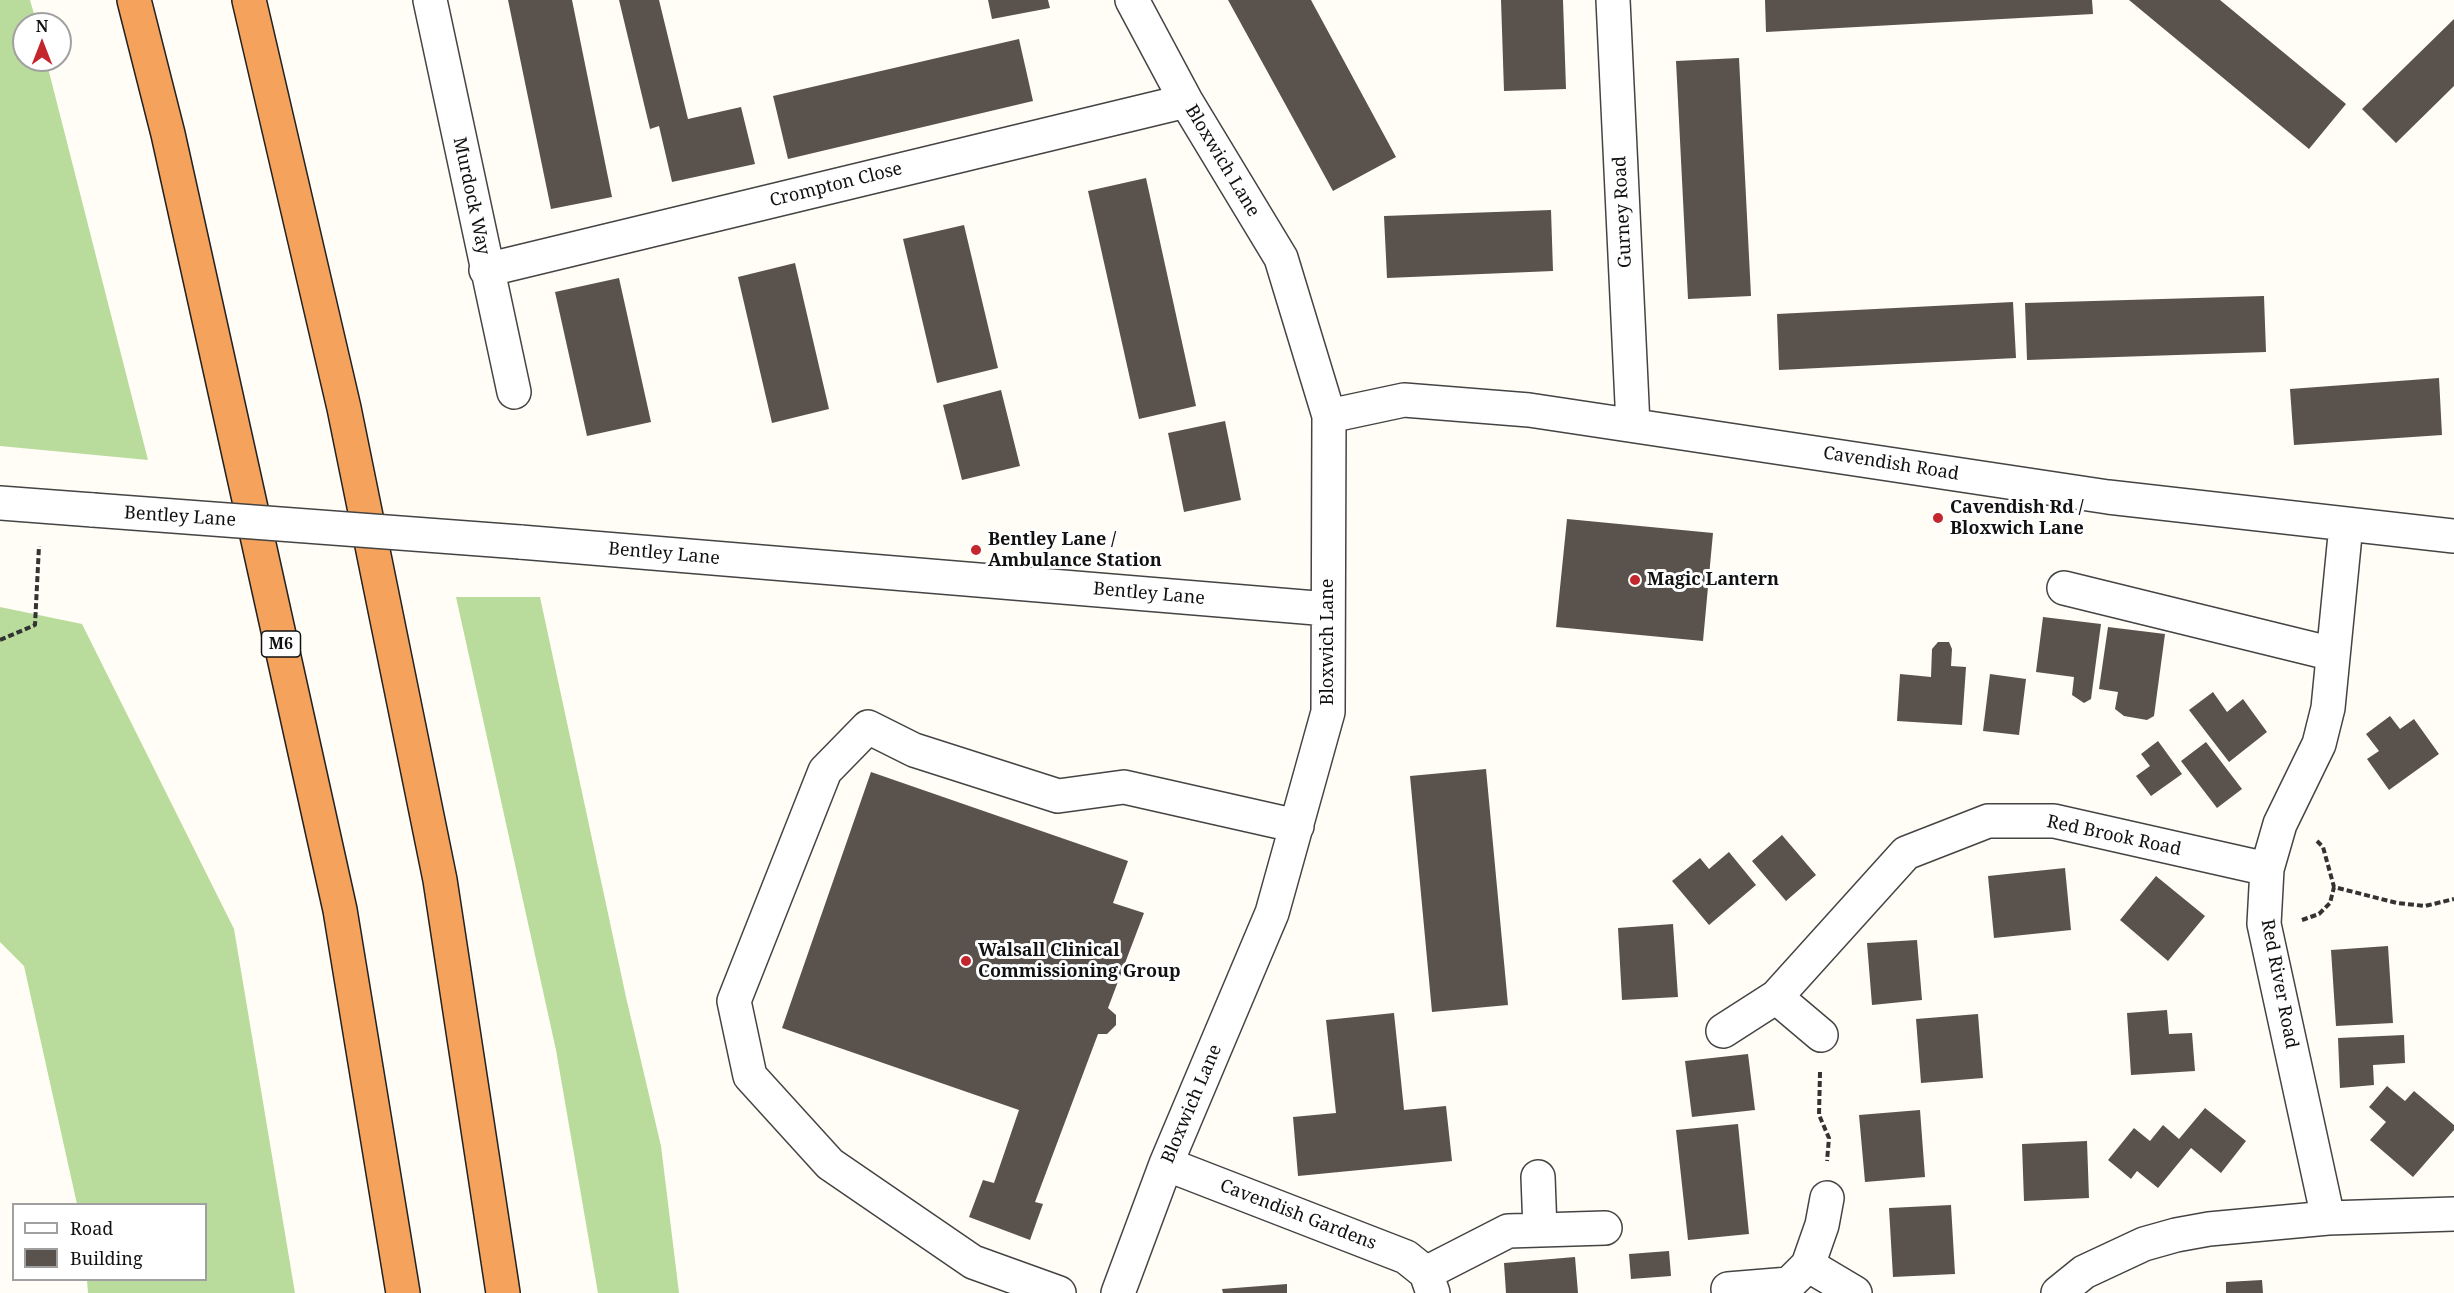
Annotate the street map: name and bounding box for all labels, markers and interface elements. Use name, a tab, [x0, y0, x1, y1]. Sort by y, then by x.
north arrow	[12, 12, 72, 72]
text: N	[36, 15, 48, 37]
street label: Bloxwich Lane	[1180, 101, 1264, 221]
street label: Murdock Way	[448, 135, 494, 257]
street label: Gurney Road	[1609, 155, 1637, 269]
street label: Crompton Close	[768, 158, 904, 212]
street label: Cavendish Road	[1822, 443, 1960, 485]
place label: Cavendish Rd / Bloxwich Lane	[1950, 497, 2084, 540]
street label: Bentley Lane	[123, 502, 237, 532]
marker: Cavendish Rd / Bloxwich Lane	[1931, 511, 1945, 525]
place label: Bentley Lane / Ambulance Station	[988, 529, 1162, 572]
street label: Bentley Lane	[607, 538, 721, 570]
marker: Bentley Lane / Ambulance Station	[969, 543, 983, 557]
place label: Magic Lantern	[1647, 569, 1779, 591]
marker: Magic Lantern	[1628, 573, 1642, 587]
street label: Bentley Lane	[1092, 578, 1206, 610]
street label: Bloxwich Lane	[1317, 579, 1339, 705]
road number: M6	[262, 631, 300, 657]
street label: Red Brook Road	[2045, 811, 2183, 861]
street label: Red River Road	[2256, 917, 2302, 1051]
place label: Walsall Clinical Commissioning Group	[978, 940, 1181, 982]
marker: Walsall Clinical Commissioning Group	[959, 954, 973, 968]
street label: Bloxwich Lane	[1157, 1041, 1227, 1167]
street label: Cavendish Gardens	[1217, 1175, 1379, 1255]
legend	[12, 1203, 207, 1281]
text: Road	[70, 1216, 113, 1240]
text: Building	[70, 1246, 143, 1270]

